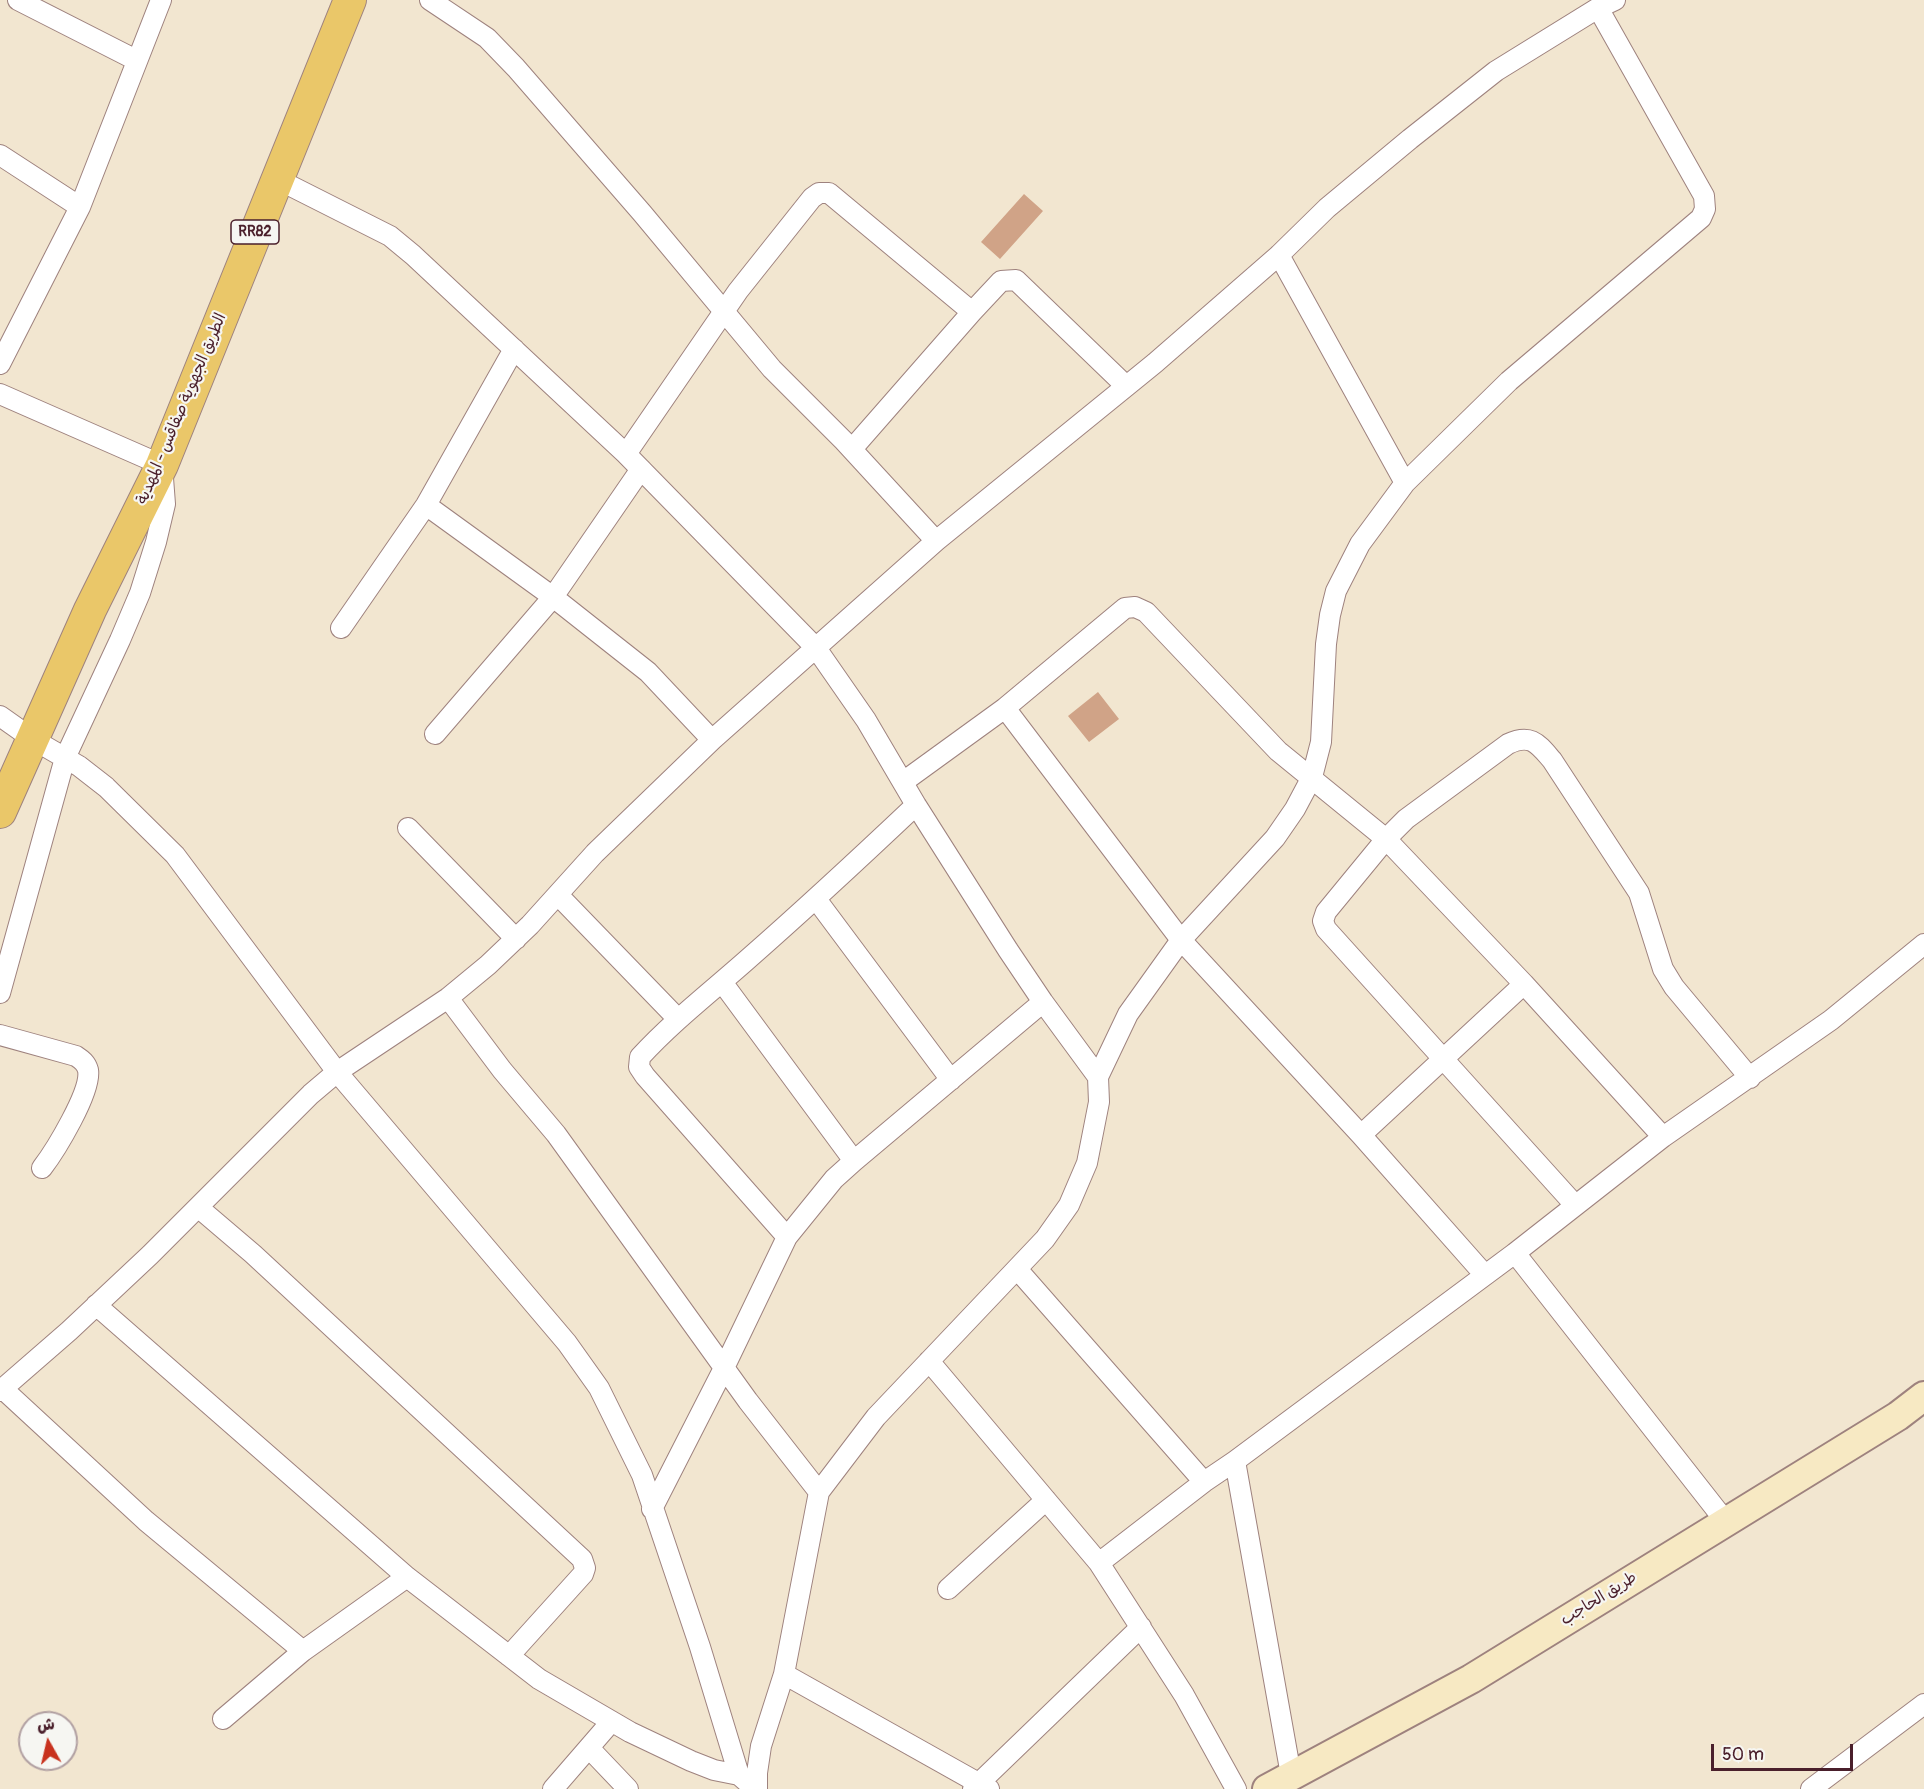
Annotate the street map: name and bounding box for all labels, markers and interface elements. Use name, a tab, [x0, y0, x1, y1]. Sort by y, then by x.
road number: RR82	[231, 220, 279, 244]
street label: الطريق الجهوية صفاقس - المهدية	[133, 311, 231, 507]
street label: طريق الحاجب	[1557, 1568, 1641, 1630]
north arrow	[18, 1711, 78, 1771]
text: ش	[36, 1714, 56, 1736]
scale bar	[1714, 1732, 1856, 1770]
text: 50 m	[1722, 1743, 1764, 1766]

